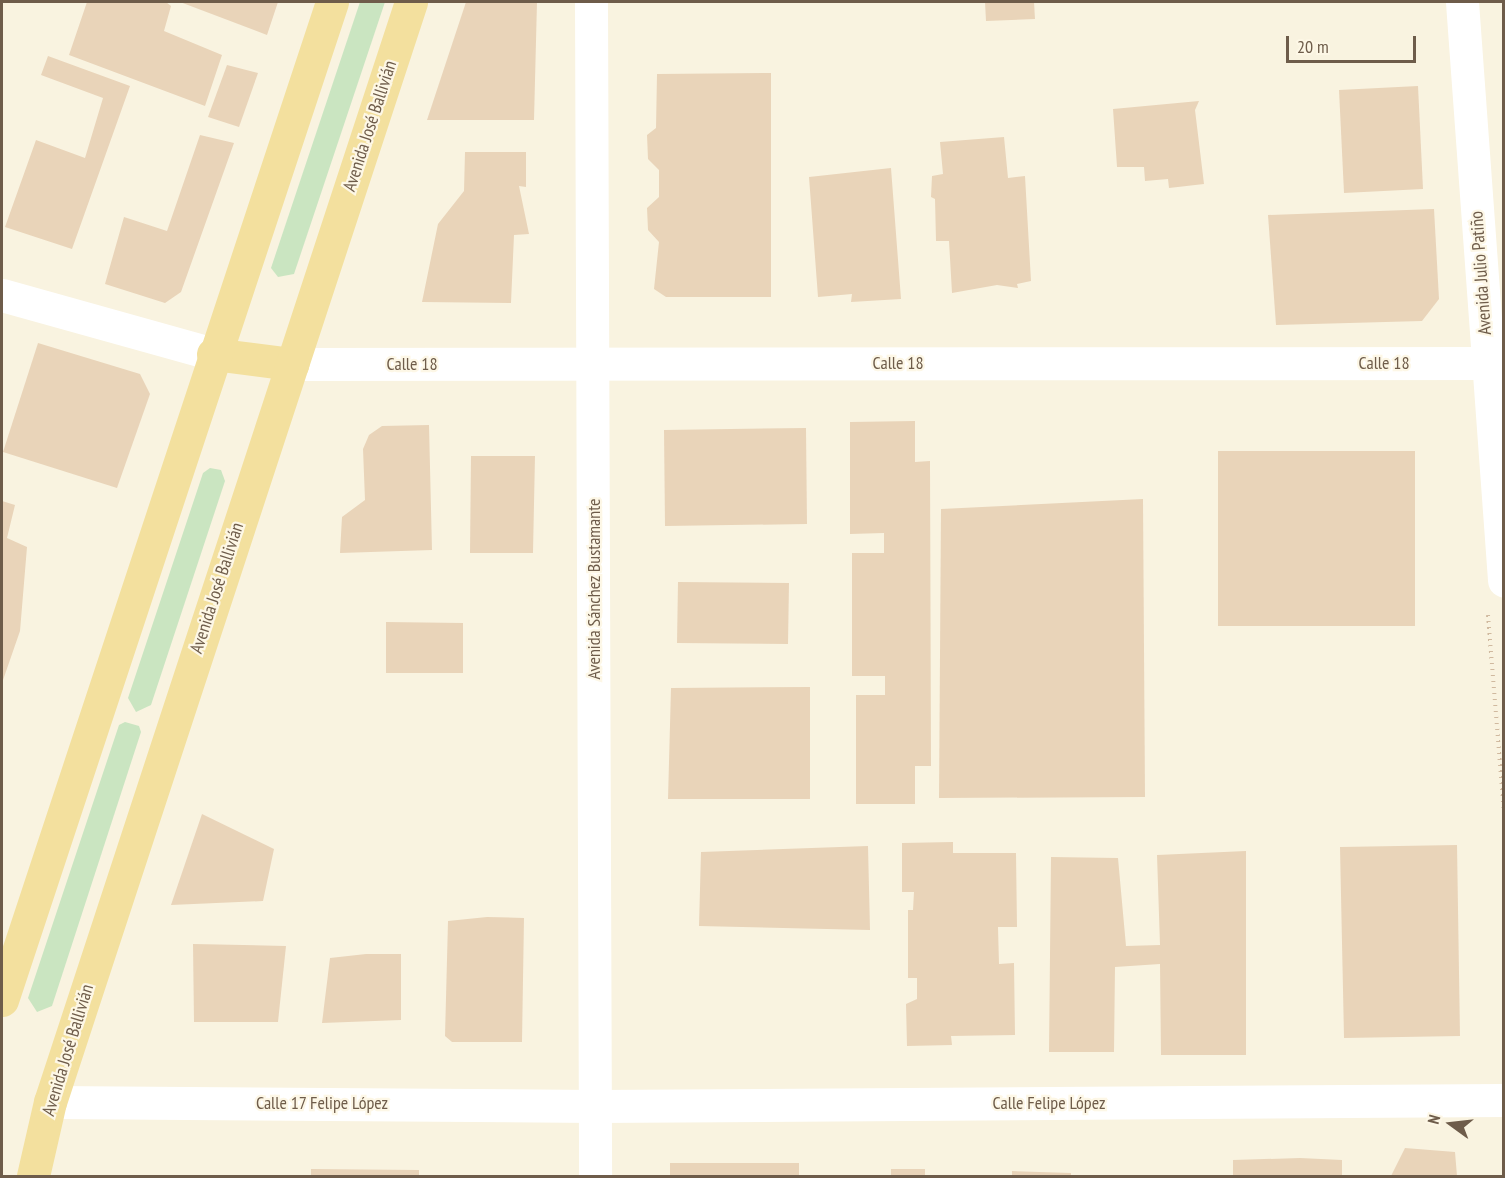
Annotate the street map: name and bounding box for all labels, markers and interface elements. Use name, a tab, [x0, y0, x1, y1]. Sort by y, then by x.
scale bar	[1289, 24, 1420, 62]
text: 20 m	[1297, 35, 1329, 58]
street label: Avenida José Ballivián	[339, 58, 401, 194]
street label: Avenida Julio Patiño	[1466, 210, 1496, 336]
street label: Calle 18	[872, 352, 924, 374]
street label: Calle 18	[1358, 352, 1410, 374]
street label: Calle 18	[386, 353, 438, 375]
street label: Avenida Sánchez Bustamante	[583, 498, 605, 680]
street label: Avenida José Ballivián	[186, 520, 248, 656]
street label: Avenida José Ballivián	[38, 982, 98, 1118]
street label: Calle 17 Felipe López	[256, 1092, 388, 1114]
street label: Calle Felipe López	[993, 1092, 1105, 1114]
north arrow	[1421, 1094, 1481, 1154]
text: N	[1423, 1113, 1444, 1126]

